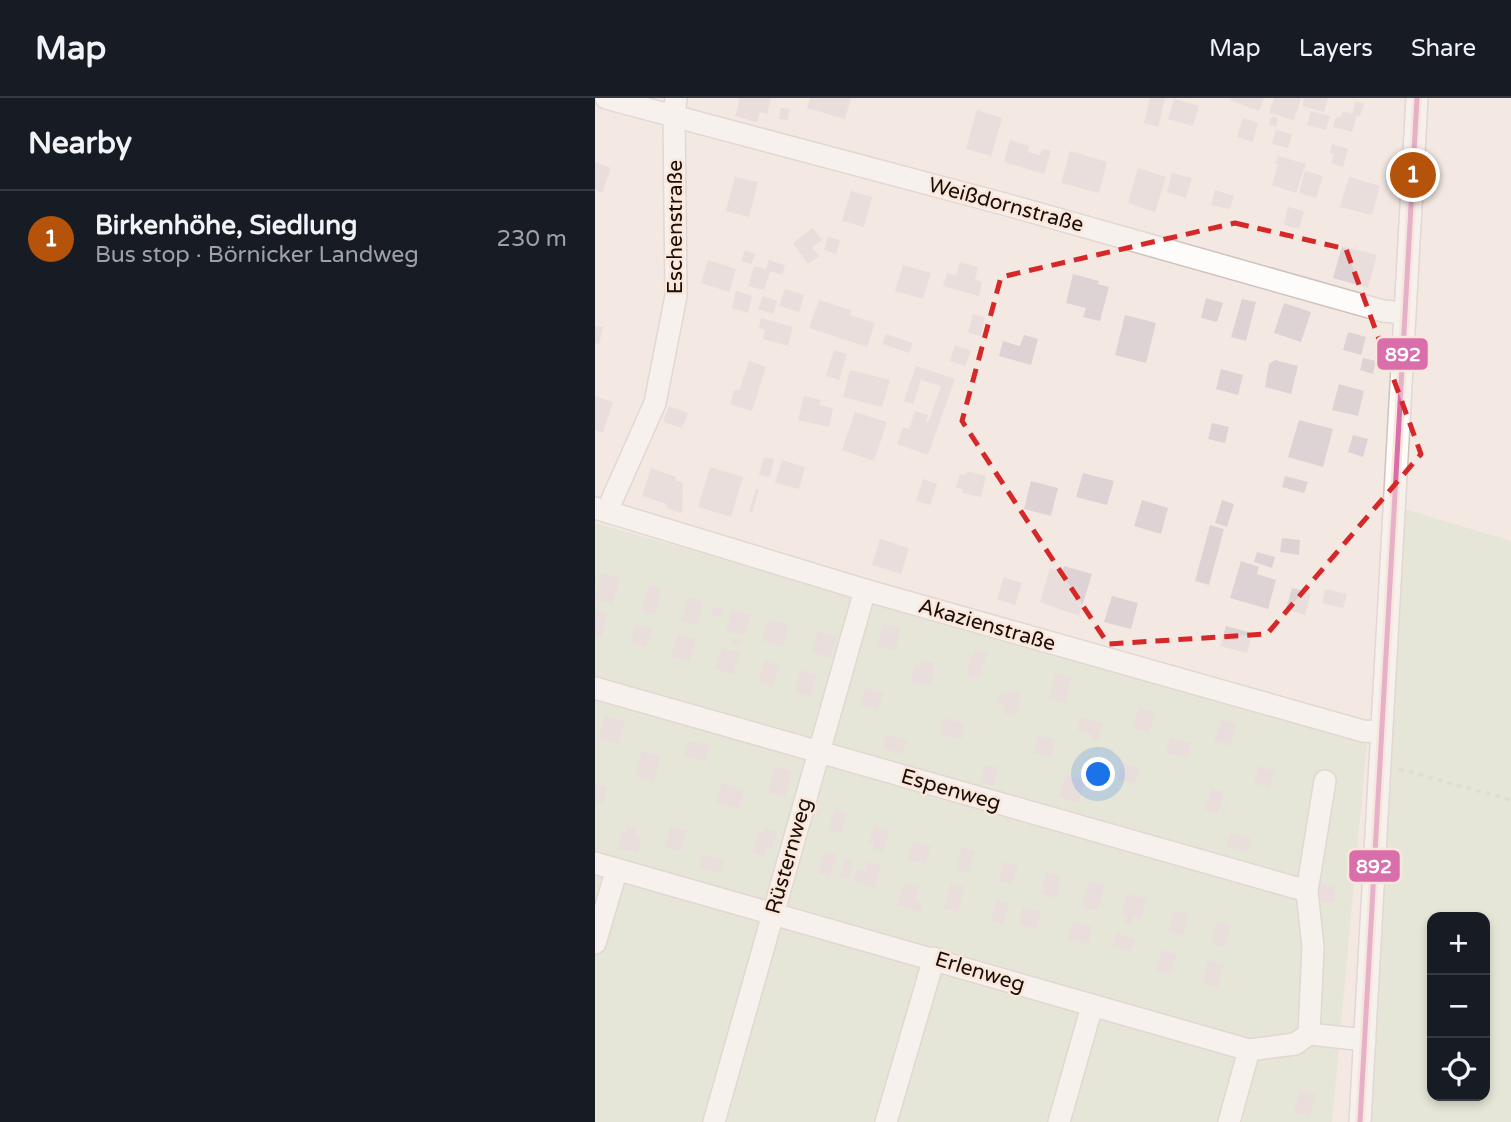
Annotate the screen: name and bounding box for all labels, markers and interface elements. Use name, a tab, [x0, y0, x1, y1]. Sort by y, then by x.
text: Map	[35, 29, 106, 68]
text: Map	[1209, 34, 1261, 63]
text: Layers	[1299, 34, 1373, 63]
text: Share	[1411, 34, 1476, 63]
text: Nearby	[28, 125, 132, 162]
pin: 1	[1390, 149, 1436, 201]
street label: Eschenstraße	[663, 160, 688, 294]
street label: Weißdornstraße	[926, 172, 1086, 238]
text: Birkenhöhe, Siedlung	[95, 210, 357, 241]
text: 1	[44, 225, 58, 253]
text: 230 m	[497, 225, 567, 253]
text: Bus stop · Börnicker Landweg	[95, 241, 419, 269]
line badge: 892	[1376, 337, 1429, 371]
text: 892	[1385, 344, 1421, 366]
street label: Akazienstraße	[916, 593, 1059, 657]
your location	[1081, 757, 1115, 791]
street label: Espenweg	[898, 764, 1004, 816]
street label: Rüsternweg	[760, 795, 818, 917]
line badge: 892	[1348, 849, 1401, 883]
text: 892	[1356, 856, 1392, 878]
map controls	[1427, 912, 1490, 1101]
button: +	[1427, 912, 1490, 975]
street label: Erlenweg	[932, 947, 1028, 997]
button: −	[1427, 975, 1490, 1038]
button: locate	[1427, 1038, 1490, 1101]

